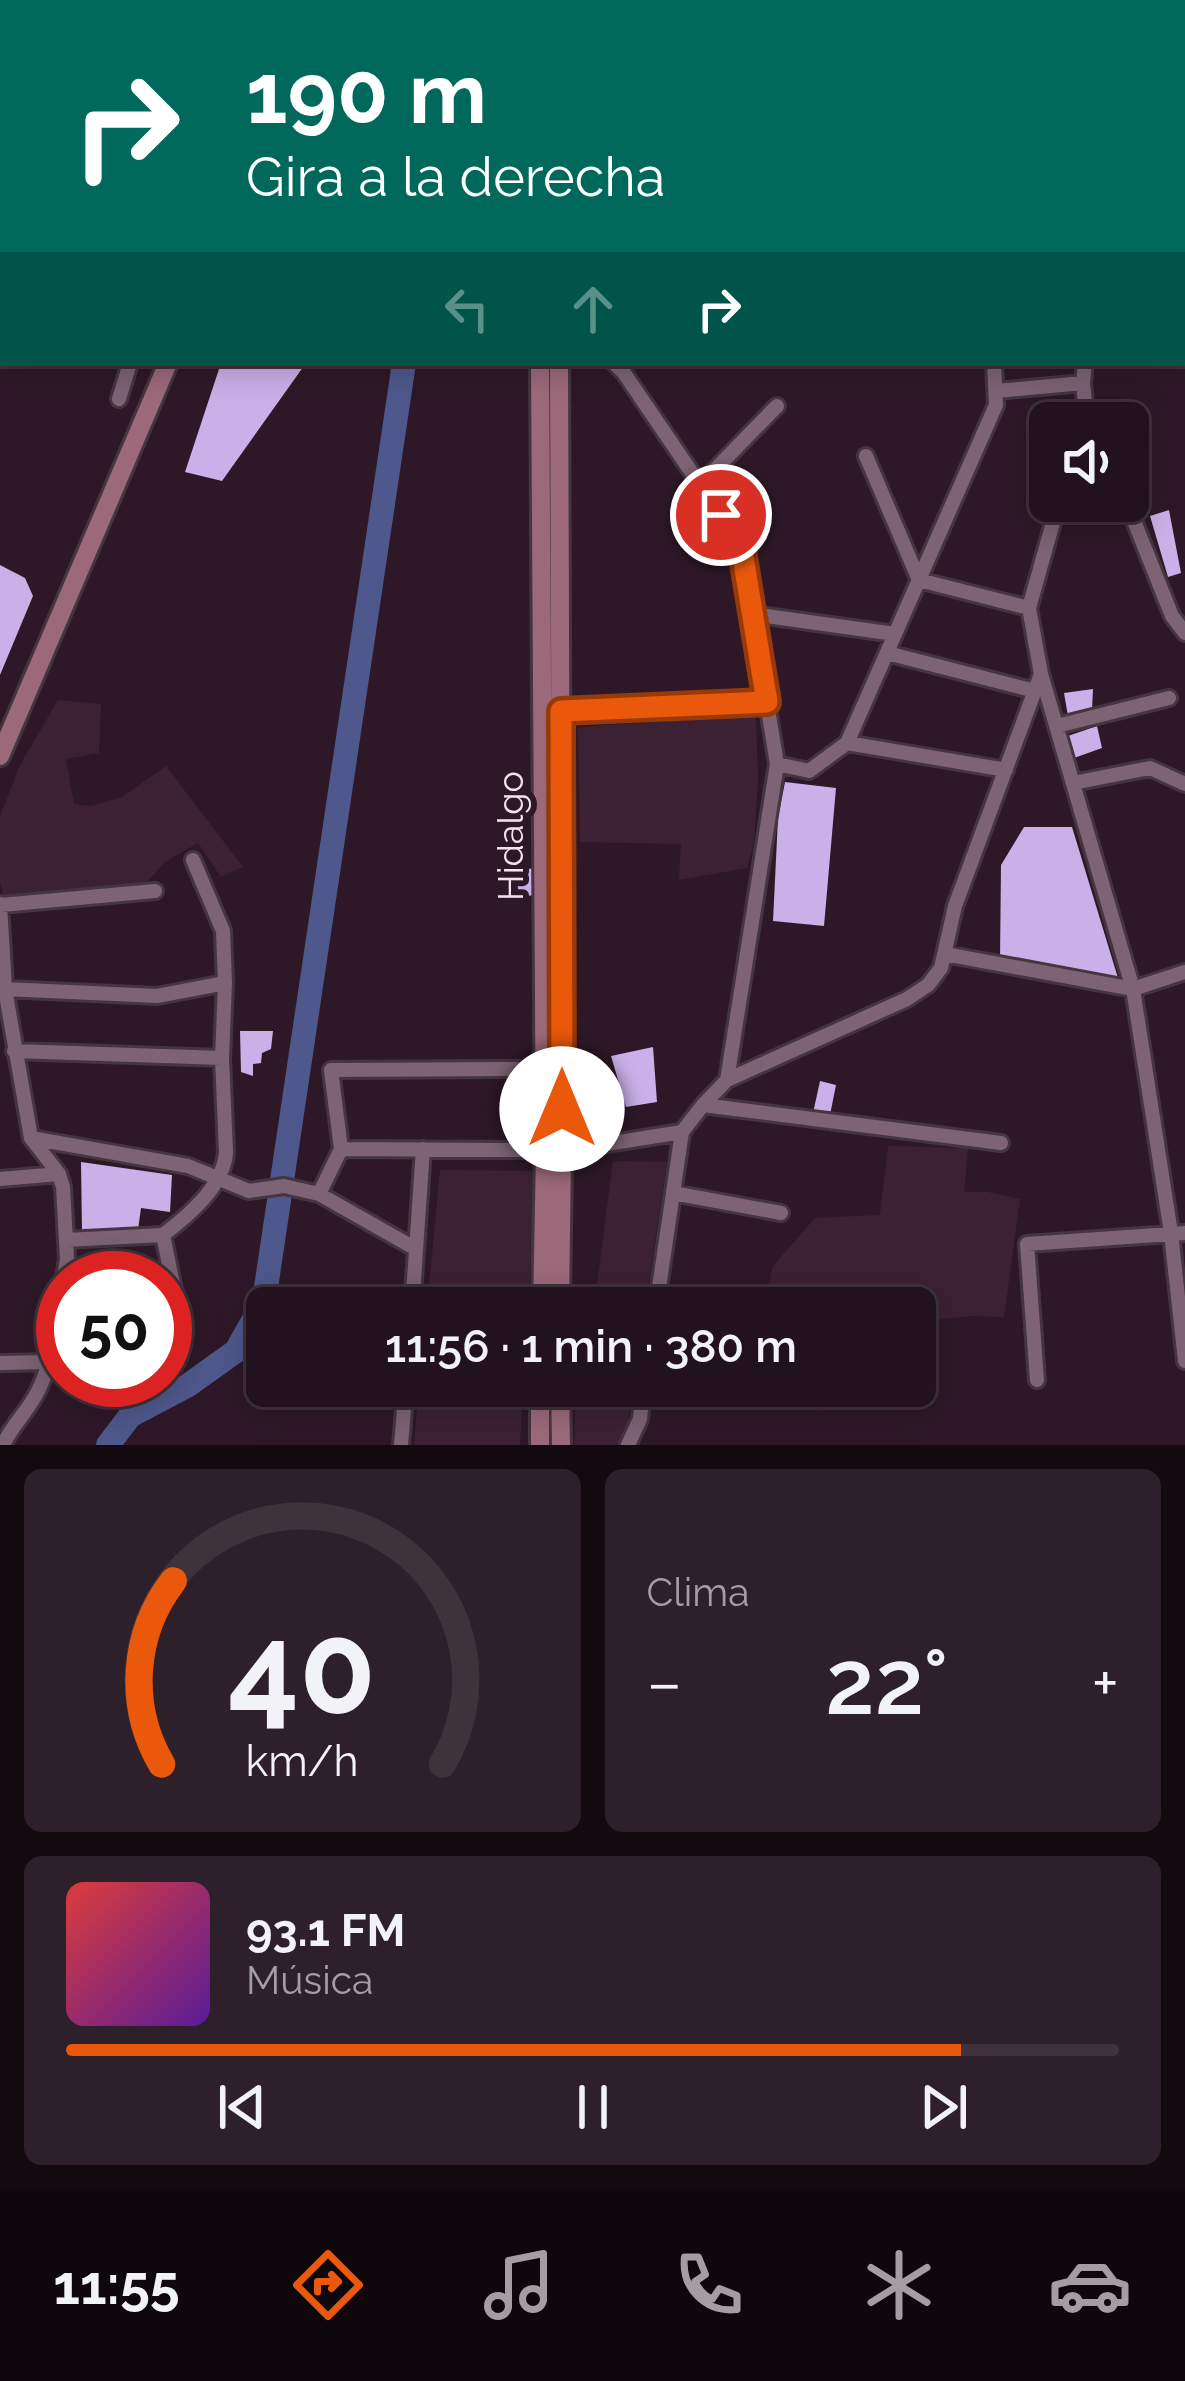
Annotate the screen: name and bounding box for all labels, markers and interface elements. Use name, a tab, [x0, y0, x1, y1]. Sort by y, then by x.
text: 190 m	[246, 44, 487, 143]
icon: right	[48, 48, 204, 204]
text: Gira a la derecha	[246, 145, 665, 209]
icon: left	[434, 276, 500, 342]
icon: ahead	[560, 276, 626, 342]
icon: right	[686, 276, 752, 342]
map controls	[1029, 402, 1149, 522]
button: sound	[1029, 402, 1149, 522]
pin	[670, 464, 772, 566]
icon: arrive	[688, 482, 754, 548]
street label: Hidalgo	[489, 771, 531, 901]
position arrow	[499, 1046, 625, 1172]
speed limit sign: 50	[36, 1251, 192, 1407]
text: 11:56 · 1 min · 380 m	[385, 1320, 797, 1373]
text: Clima	[647, 1569, 749, 1615]
text: 40	[228, 1596, 376, 1742]
text: 22°	[825, 1629, 948, 1735]
text: −	[647, 1644, 682, 1721]
text: +	[1092, 1644, 1119, 1721]
text: km/h	[246, 1735, 359, 1785]
text: 93.1 FM	[246, 1904, 406, 1957]
text: Música	[246, 1957, 373, 2003]
icon: previous	[209, 2074, 275, 2140]
icon: pause	[560, 2074, 626, 2140]
icon: next	[911, 2074, 977, 2140]
icon: directions	[286, 2243, 370, 2327]
icon: music	[477, 2243, 561, 2327]
icon: phone	[667, 2243, 751, 2327]
icon: climate	[857, 2243, 941, 2327]
icon: car	[1048, 2243, 1132, 2327]
text: 11:55	[53, 2253, 180, 2317]

